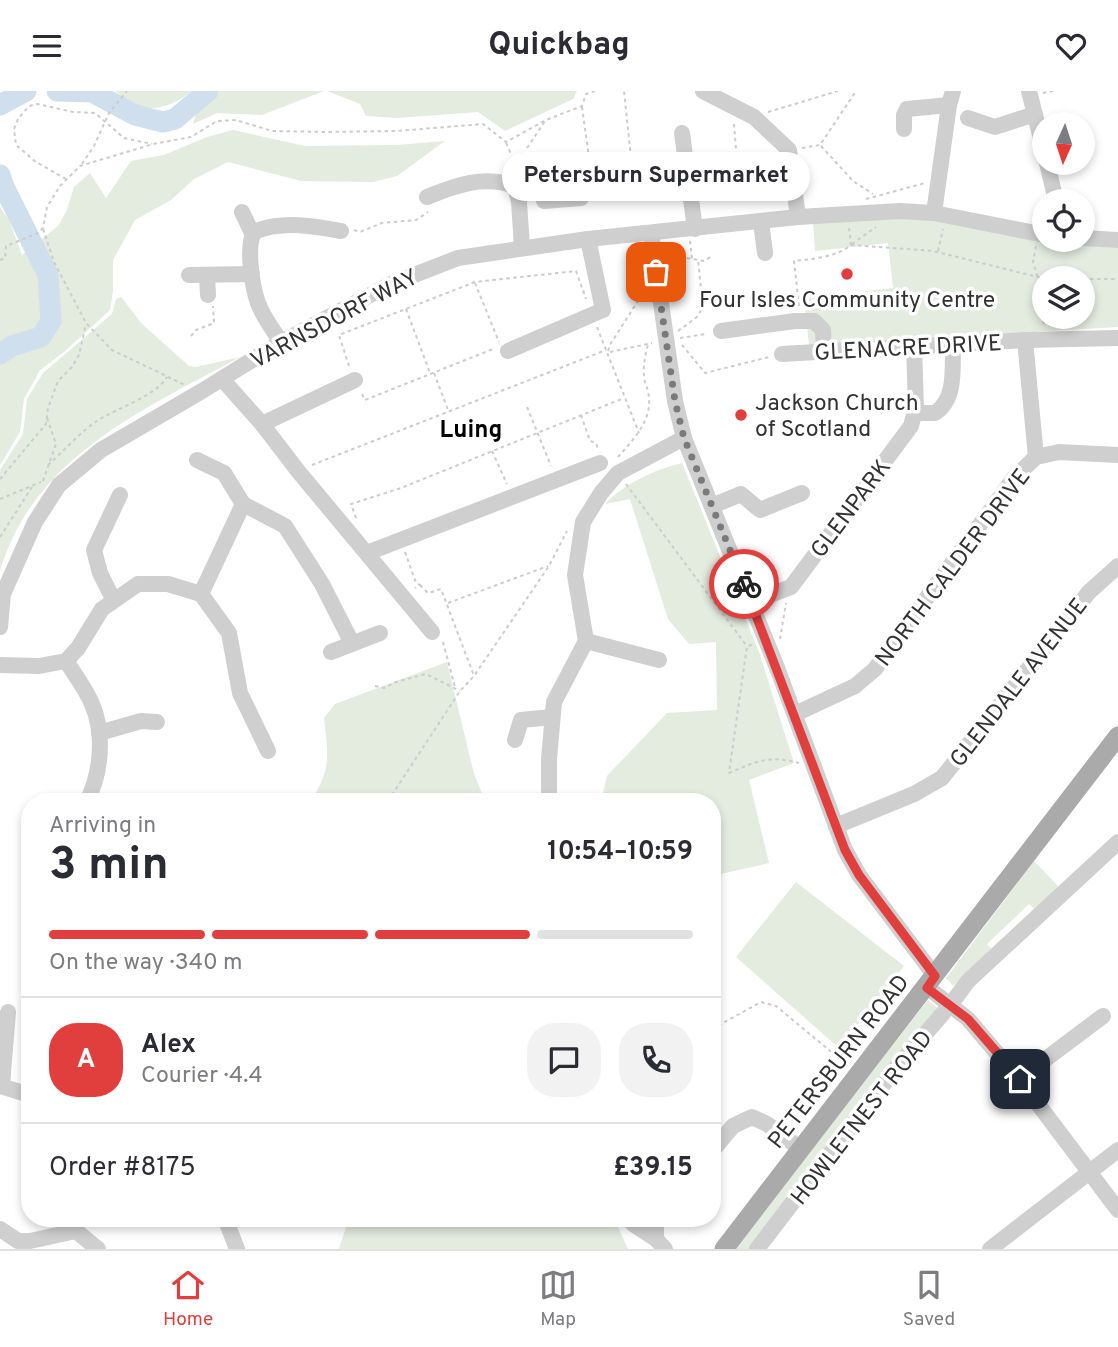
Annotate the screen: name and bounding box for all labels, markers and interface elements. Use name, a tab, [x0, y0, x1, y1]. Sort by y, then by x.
text: Quickbag	[488, 26, 630, 66]
icon: menu	[28, 27, 66, 65]
icon: heart	[1052, 27, 1090, 65]
north arrow	[1032, 112, 1096, 175]
map controls	[1032, 112, 1095, 329]
callout: Petersburn Supermarket	[502, 153, 810, 202]
text: Petersburn Supermarket	[523, 162, 789, 191]
button: locate	[1032, 189, 1095, 252]
pin	[626, 242, 686, 302]
icon: bag	[637, 253, 675, 291]
street label: VARNSDORF WAY	[246, 264, 424, 377]
marker: Four Isles Community Centre	[839, 266, 855, 282]
button: layers	[1032, 266, 1095, 329]
place label: Four Isles Community Centre	[699, 287, 995, 316]
street label: GLENACRE DRIVE	[814, 330, 1003, 369]
place label: Jackson Church of Scotland	[755, 390, 919, 445]
marker: Jackson Church of Scotland	[733, 407, 749, 423]
district label: Luing	[440, 416, 502, 446]
street label: GLENPARK	[805, 454, 899, 565]
street label: NORTH CALDER DRIVE	[870, 464, 1038, 673]
courier	[709, 549, 779, 619]
icon: bike	[725, 565, 763, 603]
street label: GLENDALE AVENUE	[945, 593, 1095, 774]
text: Arriving in	[49, 812, 156, 841]
text: 10:54–10:59	[547, 836, 693, 869]
text: 3 min	[49, 837, 169, 896]
text: On the way · 340 m	[49, 949, 243, 978]
street label: PETERSBURN ROAD	[763, 969, 917, 1156]
button: chat	[527, 1023, 601, 1097]
button: phone	[619, 1023, 693, 1097]
street label: HOWLETNEST ROAD	[786, 1025, 940, 1212]
text: Alex	[141, 1029, 196, 1062]
text: A	[77, 1044, 95, 1077]
pin	[990, 1049, 1050, 1109]
icon: home	[1001, 1060, 1039, 1098]
text: Courier · 4.4	[141, 1062, 263, 1091]
text: Order #8175	[49, 1152, 196, 1185]
text: £39.15	[613, 1152, 693, 1185]
tab: Home	[163, 1266, 213, 1332]
tab: Map	[539, 1266, 577, 1332]
tab: Saved	[903, 1266, 955, 1332]

